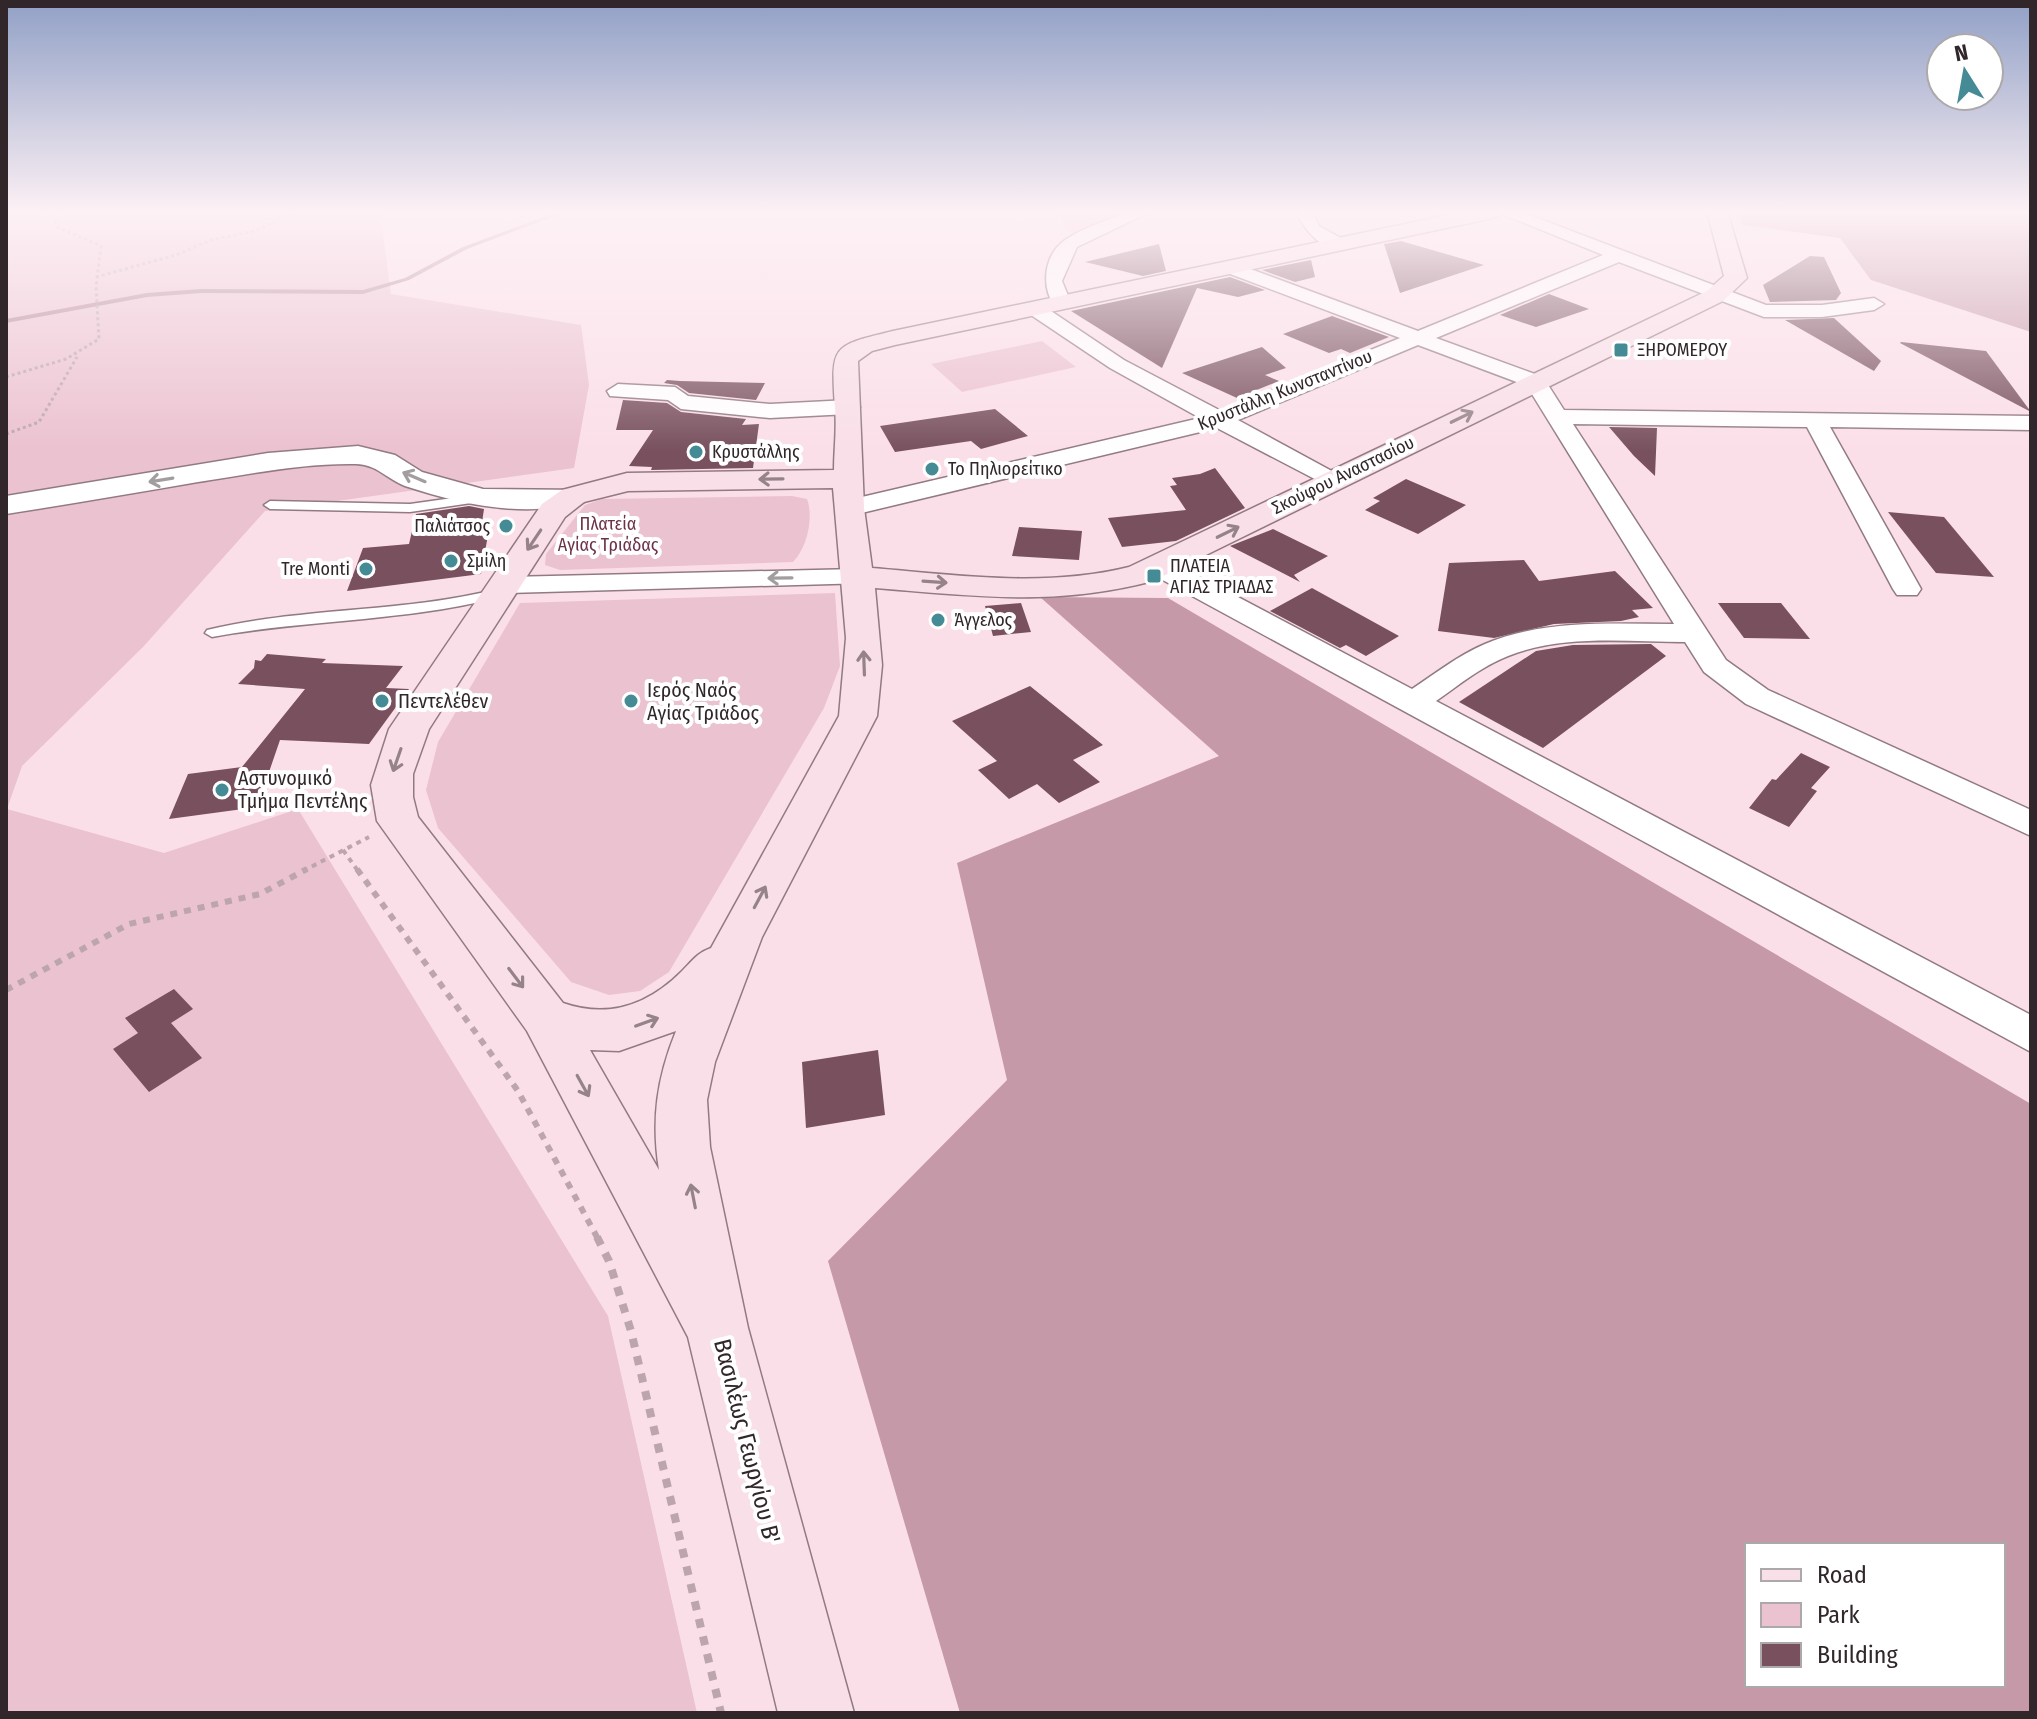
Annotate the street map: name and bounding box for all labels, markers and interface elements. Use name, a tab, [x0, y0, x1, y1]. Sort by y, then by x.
north arrow	[1925, 32, 2005, 112]
text: N	[1952, 38, 1970, 67]
place label: ΞΗΡΟΜΕΡΟΥ	[1637, 339, 1727, 361]
marker: ΞΗΡΟΜΕΡΟΥ	[1612, 341, 1630, 359]
street label: Κρυστάλλη Κωνσταντίνου	[1195, 345, 1375, 435]
one-way arrow	[1449, 409, 1473, 425]
street label: Σκούφου Αναστασίου	[1268, 431, 1418, 519]
place label: Κρυστάλλης	[712, 441, 800, 463]
marker: Κρυστάλλης	[687, 443, 705, 461]
place label: Το Πηλιορείτικο	[948, 458, 1063, 480]
marker: Το Πηλιορείτικο	[923, 460, 941, 478]
one-way arrow	[402, 469, 427, 484]
one-way arrow	[758, 471, 785, 487]
one-way arrow	[149, 473, 175, 488]
park label: Πλατεία Αγίας Τριάδας	[558, 513, 659, 556]
place label: Παλιάτσος	[414, 515, 490, 537]
marker: Παλιάτσος	[497, 517, 515, 535]
one-way arrow	[1216, 523, 1240, 539]
one-way arrow	[525, 528, 541, 551]
place label: Σμίλη	[467, 550, 506, 572]
marker: Σμίλη	[442, 552, 460, 570]
place label: ΠΛΑΤΕΙΑ ΑΓΙΑΣ ΤΡΙΑΔΑΣ	[1170, 555, 1273, 598]
place label: Tre Monti	[281, 558, 350, 580]
marker: Tre Monti	[357, 560, 375, 578]
marker: ΠΛΑΤΕΙΑ ΑΓΙΑΣ ΤΡΙΑΔΑΣ	[1145, 567, 1163, 585]
one-way arrow	[767, 571, 794, 586]
one-way arrow	[921, 575, 948, 590]
place label: Άγγελος	[954, 609, 1013, 631]
marker: Άγγελος	[929, 611, 947, 629]
one-way arrow	[857, 650, 872, 676]
place label: Ιερός Ναός Αγίας Τριάδος	[647, 678, 759, 725]
place label: Πεντελέθεν	[398, 689, 488, 713]
marker: Πεντελέθεν	[373, 692, 391, 710]
marker: Ιερός Ναός Αγίας Τριάδος	[622, 692, 640, 710]
one-way arrow	[388, 747, 403, 772]
place label: Αστυνομικό Τμήμα Πεντέλης	[238, 766, 368, 813]
marker: Αστυνομικό Τμήμα Πεντέλης	[213, 781, 231, 799]
one-way arrow	[753, 886, 769, 909]
one-way arrow	[507, 967, 524, 988]
one-way arrow	[634, 1013, 659, 1028]
one-way arrow	[576, 1073, 591, 1097]
one-way arrow	[684, 1184, 699, 1209]
street label: Βασιλέως Γεωργίου Β'	[708, 1336, 786, 1546]
legend	[1745, 1543, 2005, 1687]
text: Road	[1817, 1561, 1867, 1589]
text: Park	[1817, 1601, 1860, 1629]
text: Building	[1817, 1641, 1899, 1669]

